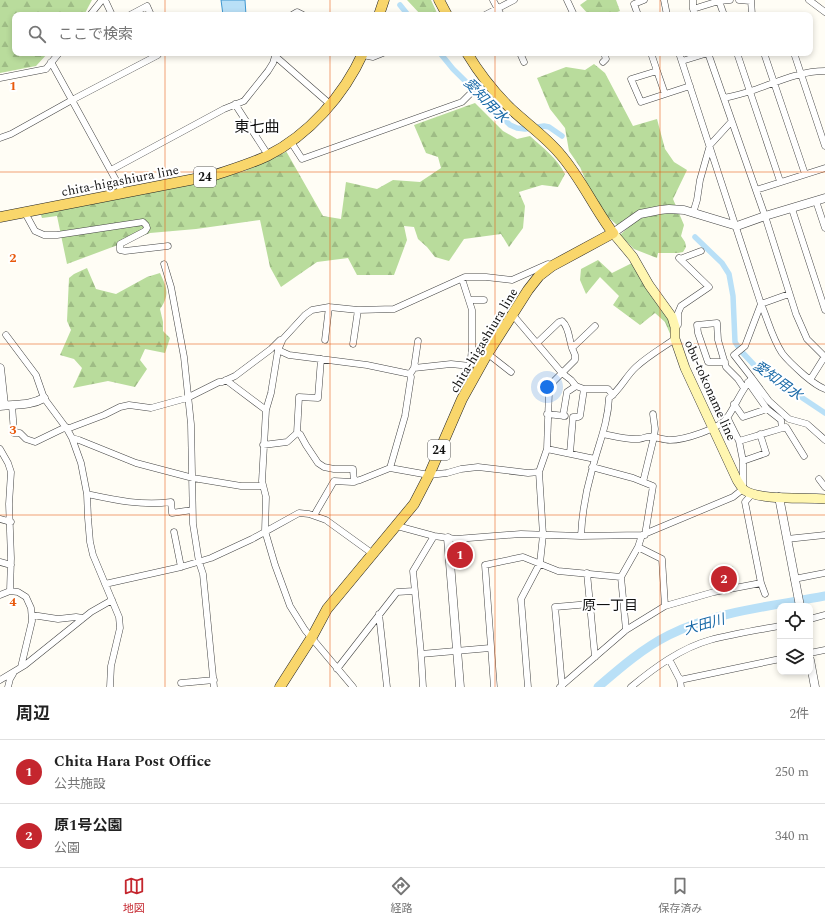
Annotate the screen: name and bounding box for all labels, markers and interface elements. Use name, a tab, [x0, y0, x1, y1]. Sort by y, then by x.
search box	[12, 12, 813, 56]
icon: search	[26, 23, 48, 45]
text: ここで検索	[58, 23, 133, 46]
water label: 愛知用水	[459, 73, 514, 129]
text: 1	[9, 76, 17, 96]
district label: 東七曲	[234, 116, 280, 139]
street label: chita-higashiura line	[60, 160, 181, 202]
road number: 24	[194, 167, 216, 187]
text: 2	[9, 248, 17, 268]
street label: chita-higashiura line	[445, 284, 523, 397]
street label: obu-tokoname line	[679, 337, 741, 444]
water label: 愛知用水	[749, 355, 808, 407]
your location	[537, 377, 557, 397]
text: 3	[9, 420, 17, 440]
road number: 24	[428, 440, 450, 460]
pin: 1	[447, 540, 473, 570]
pin: 2	[711, 564, 737, 594]
text: 4	[9, 592, 17, 612]
district label: 原一丁目	[582, 595, 638, 616]
map controls	[777, 603, 813, 675]
button: locate	[777, 603, 813, 639]
water label: 大田川	[681, 608, 729, 640]
button: layers	[777, 639, 813, 675]
text: 周辺	[16, 701, 50, 727]
text: 2件	[789, 704, 809, 724]
text: Chita Hara Post Office	[54, 750, 211, 773]
text: 1	[25, 762, 33, 782]
text: 250 m	[775, 762, 809, 782]
text: 公共施設	[54, 774, 106, 794]
text: 原1号公園	[54, 814, 122, 837]
text: 2	[25, 826, 33, 846]
text: 340 m	[775, 826, 809, 846]
text: 公園	[54, 838, 80, 858]
tab: 地図	[123, 875, 145, 917]
tab: 経路	[390, 875, 412, 917]
tab: 保存済み	[658, 875, 702, 917]

